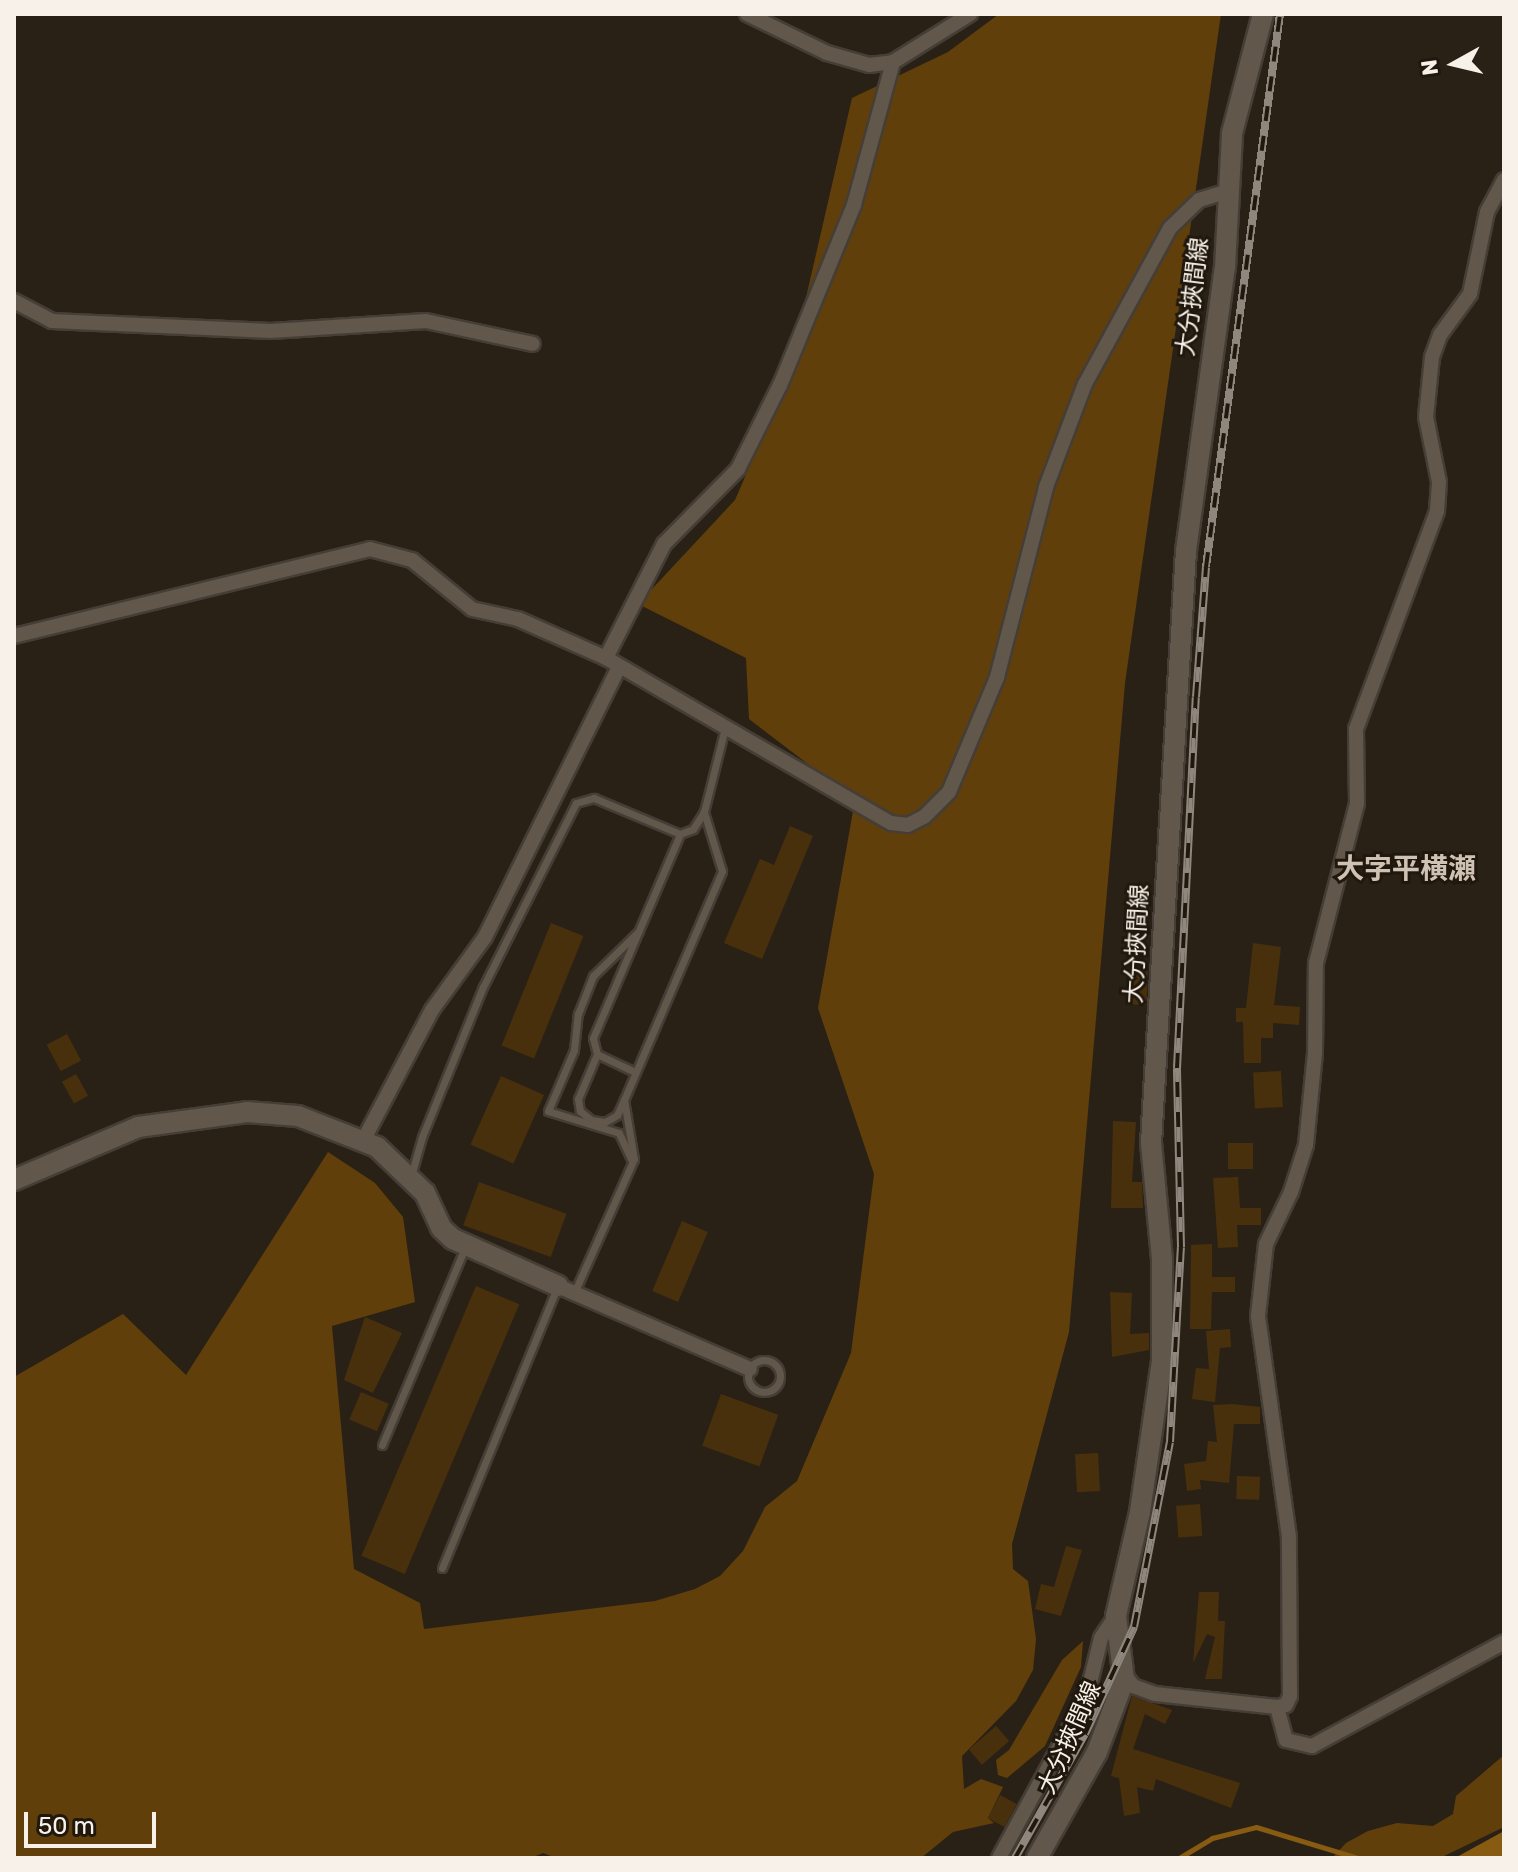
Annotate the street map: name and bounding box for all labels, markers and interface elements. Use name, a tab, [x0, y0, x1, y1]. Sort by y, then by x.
north arrow	[1414, 24, 1494, 104]
text: N	[1415, 58, 1444, 77]
street label: 大分挾間線	[1171, 236, 1215, 358]
district label: 大字平横瀬	[1336, 852, 1476, 886]
street label: 大分挾間線	[1119, 883, 1155, 1005]
street label: 大分挾間線	[1032, 1677, 1108, 1799]
scale bar	[28, 1796, 160, 1846]
text: 50 m	[38, 1812, 95, 1840]

